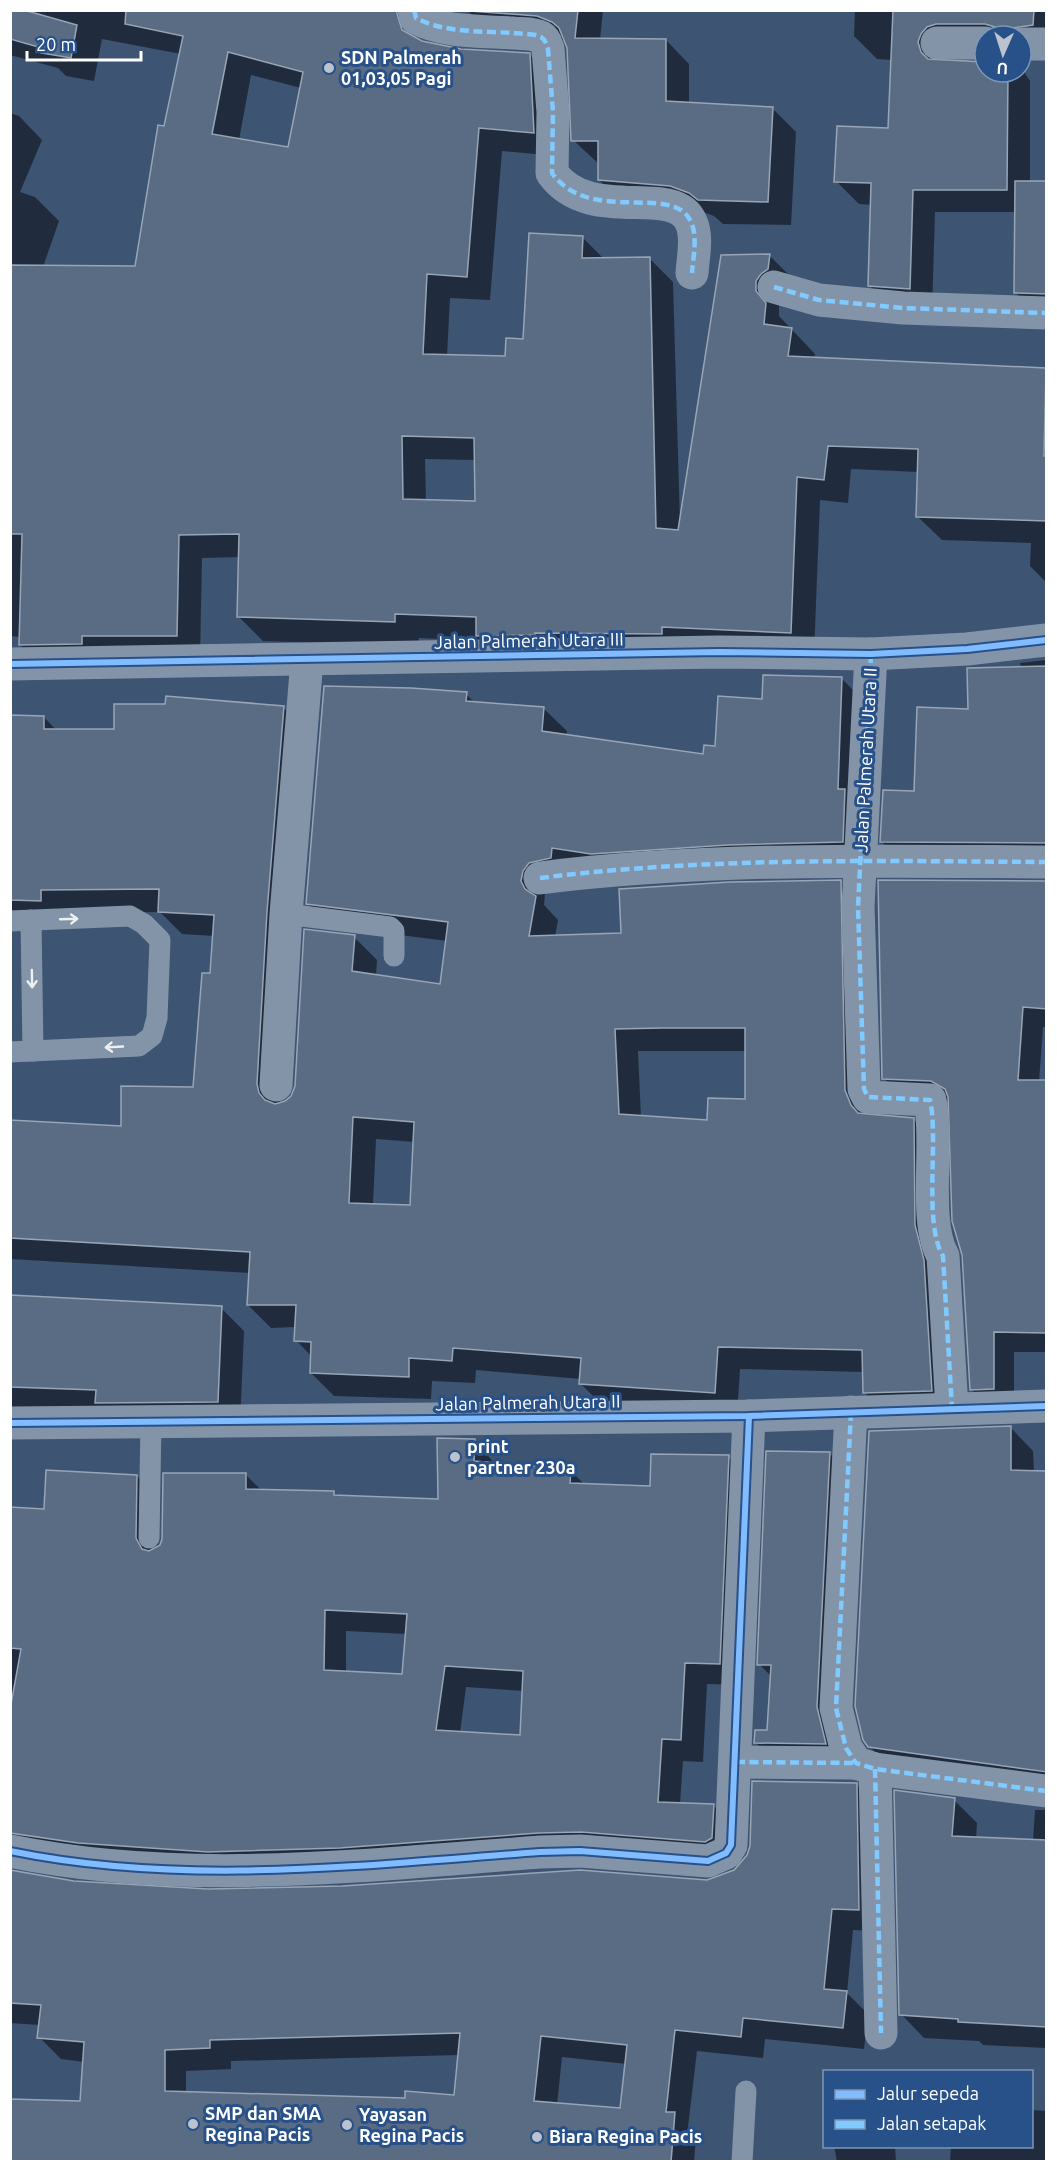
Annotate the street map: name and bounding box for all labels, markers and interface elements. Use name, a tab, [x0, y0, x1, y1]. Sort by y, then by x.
scale bar	[27, 24, 141, 62]
north arrow	[973, 24, 1033, 84]
text: 20 m	[36, 34, 76, 54]
place label: SDN Palmerah 01,03,05 Pagi	[341, 47, 462, 88]
text: U	[996, 60, 1008, 78]
marker: SDN Palmerah 01,03,05 Pagi	[322, 61, 336, 75]
street label: Jalan Palmerah Utara III	[434, 628, 624, 652]
street label: Jalan Palmerah Utara II	[850, 667, 880, 853]
one-way arrow	[58, 913, 78, 924]
one-way arrow	[26, 968, 38, 988]
one-way arrow	[105, 1041, 125, 1052]
street label: Jalan Palmerah Utara II	[435, 1390, 621, 1414]
place label: print partner 230a	[467, 1436, 576, 1477]
marker: print partner 230a	[448, 1450, 462, 1464]
legend	[823, 2070, 1033, 2148]
text: Jalur sepeda	[877, 2083, 979, 2103]
place label: SMP dan SMA Regina Pacis	[205, 2103, 321, 2144]
place label: Yayasan Regina Pacis	[359, 2104, 464, 2145]
text: Jalan setapak	[877, 2113, 986, 2133]
marker: SMP dan SMA Regina Pacis	[186, 2117, 200, 2131]
marker: Yayasan Regina Pacis	[340, 2118, 354, 2132]
place label: Biara Regina Pacis	[549, 2126, 702, 2146]
marker: Biara Regina Pacis	[530, 2130, 544, 2144]

